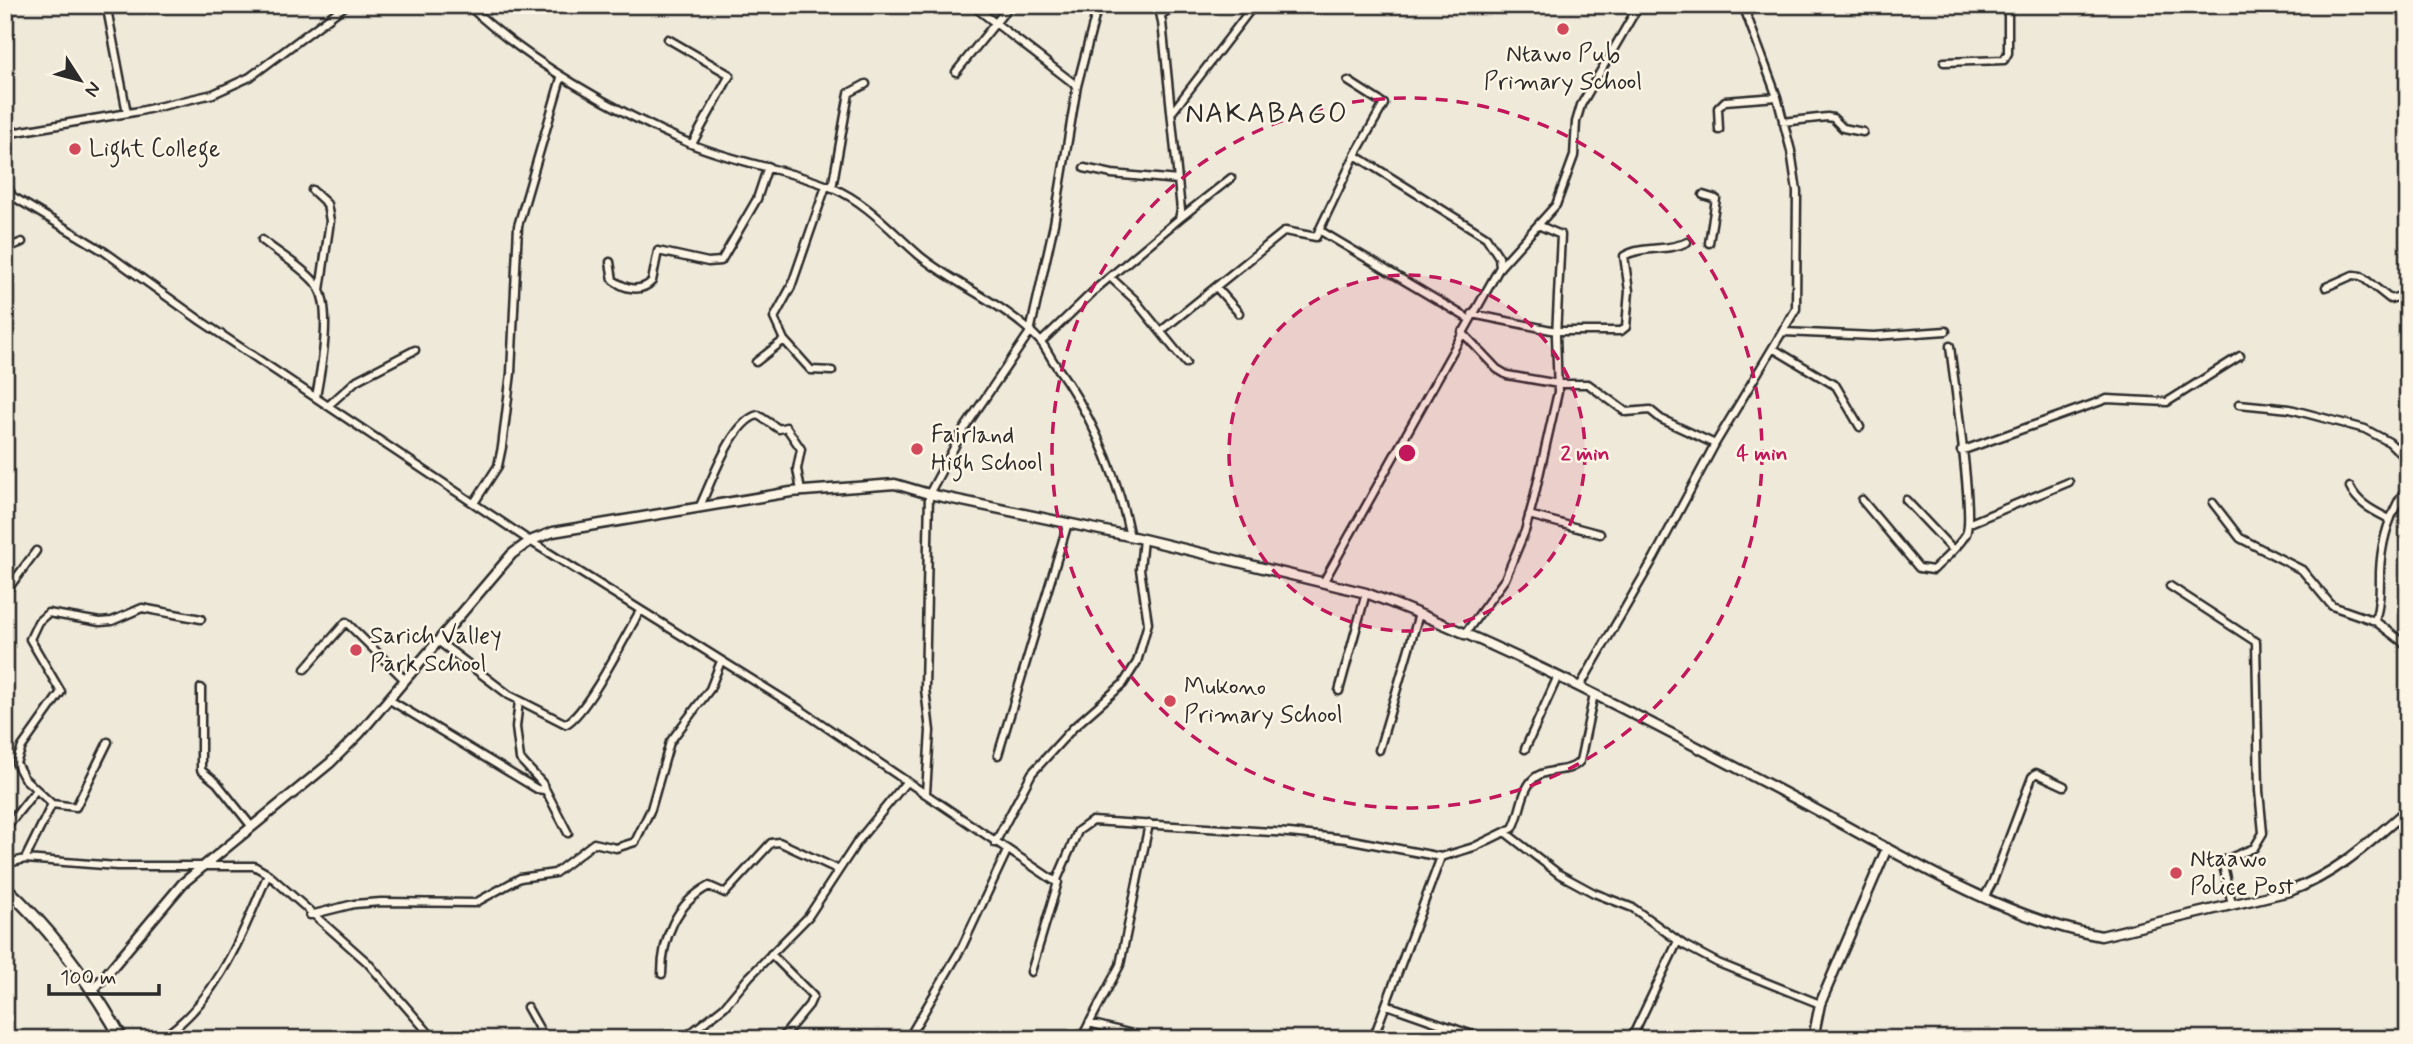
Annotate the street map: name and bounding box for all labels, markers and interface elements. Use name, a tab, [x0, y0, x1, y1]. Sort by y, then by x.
marker: Ntawo Pub Primary School	[1555, 21, 1571, 37]
place label: Ntawo Pub Primary School	[1484, 39, 1642, 98]
north arrow	[46, 46, 116, 116]
text: N	[79, 77, 106, 102]
district label: NAKABAGO	[1185, 96, 1349, 133]
place label: Light College	[89, 134, 220, 168]
marker: Light College	[67, 141, 83, 157]
place label: Fairland High School	[931, 420, 1043, 482]
text: 2 min	[1560, 440, 1610, 468]
text: 4 min	[1736, 440, 1788, 468]
marker: Fairland High School	[909, 441, 925, 457]
centre of rings	[1395, 441, 1419, 465]
place label: Sarich Valley Park School	[370, 621, 502, 680]
marker: Sarich Valley Park School	[348, 642, 364, 658]
place label: Mukono Primary School	[1184, 672, 1343, 731]
marker: Mukono Primary School	[1162, 693, 1178, 709]
place label: Ntaawo Police Post	[2190, 844, 2294, 903]
marker: Ntaawo Police Post	[2168, 865, 2184, 881]
scale bar	[49, 953, 159, 997]
text: 100 m	[60, 964, 116, 992]

